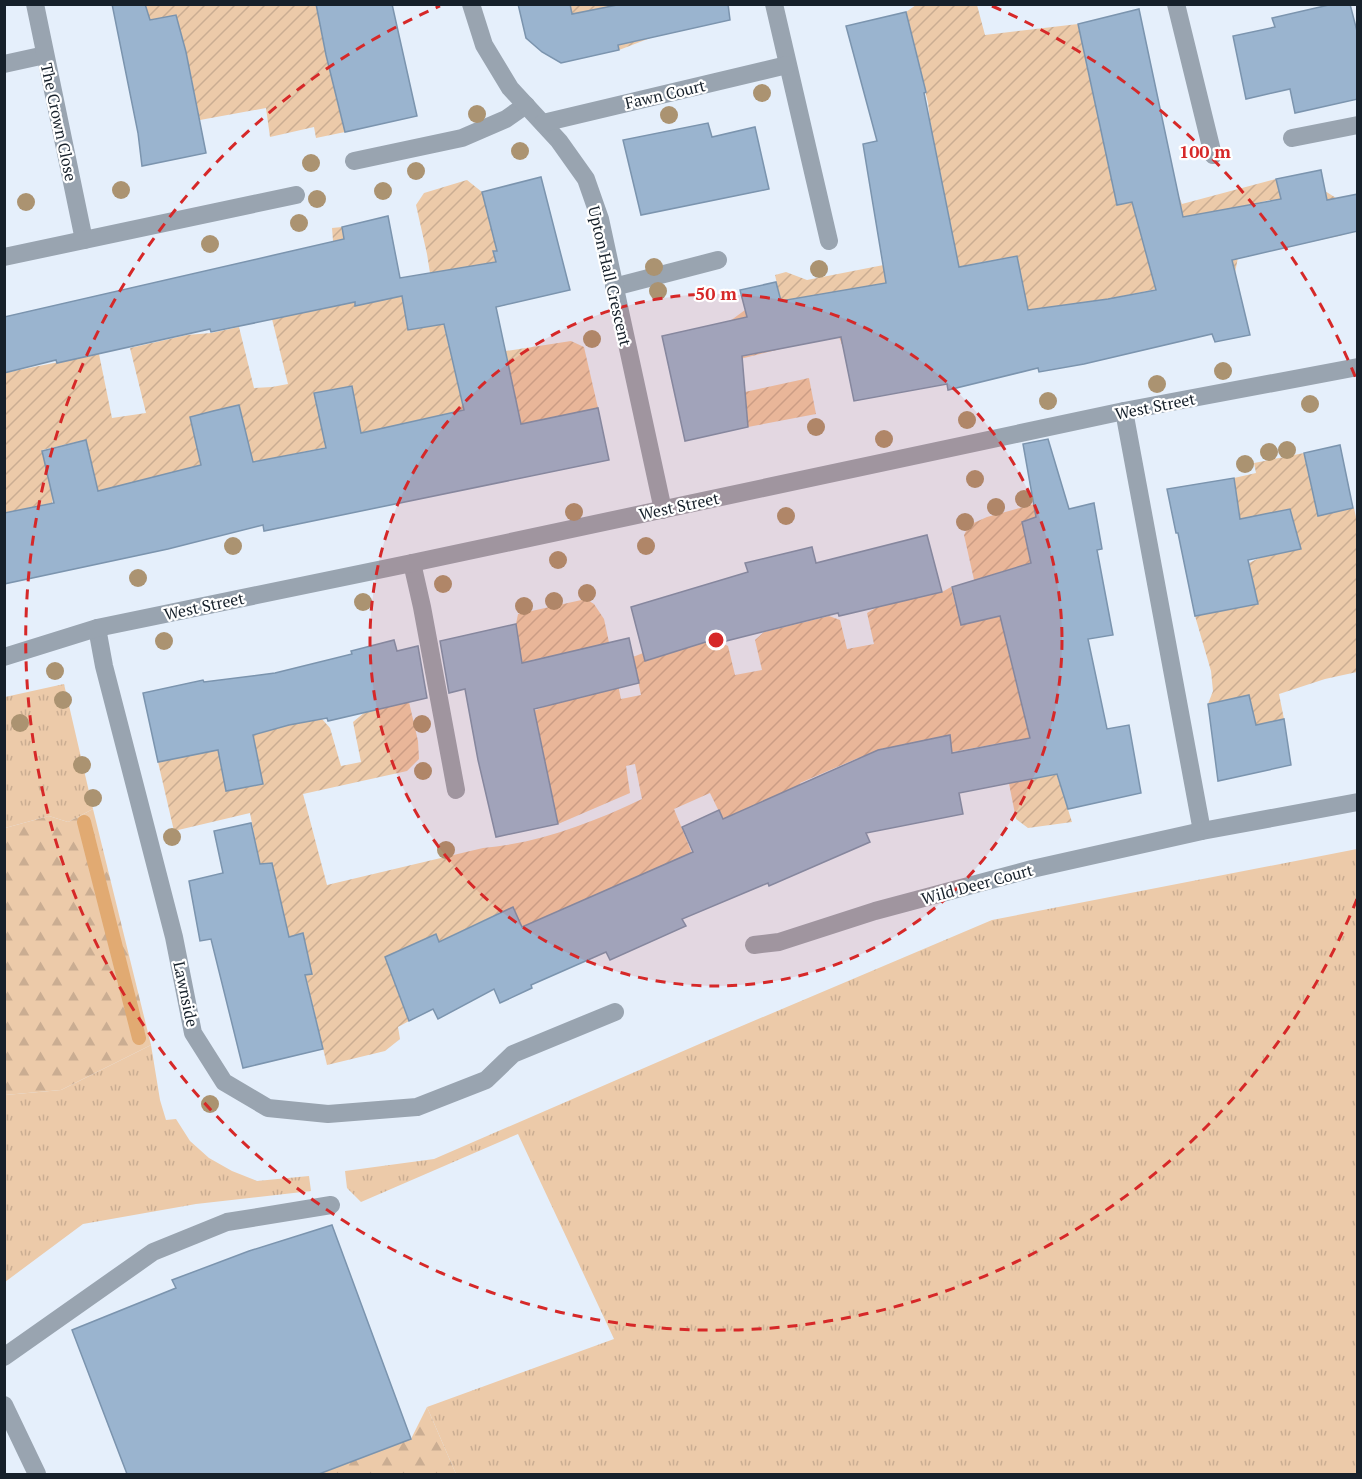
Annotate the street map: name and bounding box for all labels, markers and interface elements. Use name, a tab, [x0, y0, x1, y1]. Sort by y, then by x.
street label: The Crown Close	[36, 61, 82, 183]
street label: Fawn Court	[623, 74, 707, 114]
text: 100 m	[1179, 139, 1231, 163]
street label: Upton Hall Crescent	[583, 204, 637, 348]
text: 50 m	[695, 281, 737, 305]
street label: West Street	[1113, 387, 1197, 425]
street label: West Street	[637, 487, 721, 525]
street label: West Street	[162, 587, 246, 625]
centre of rings	[706, 630, 726, 650]
street label: Wild Deer Court	[919, 858, 1035, 909]
street label: Lawnside	[168, 959, 204, 1029]

